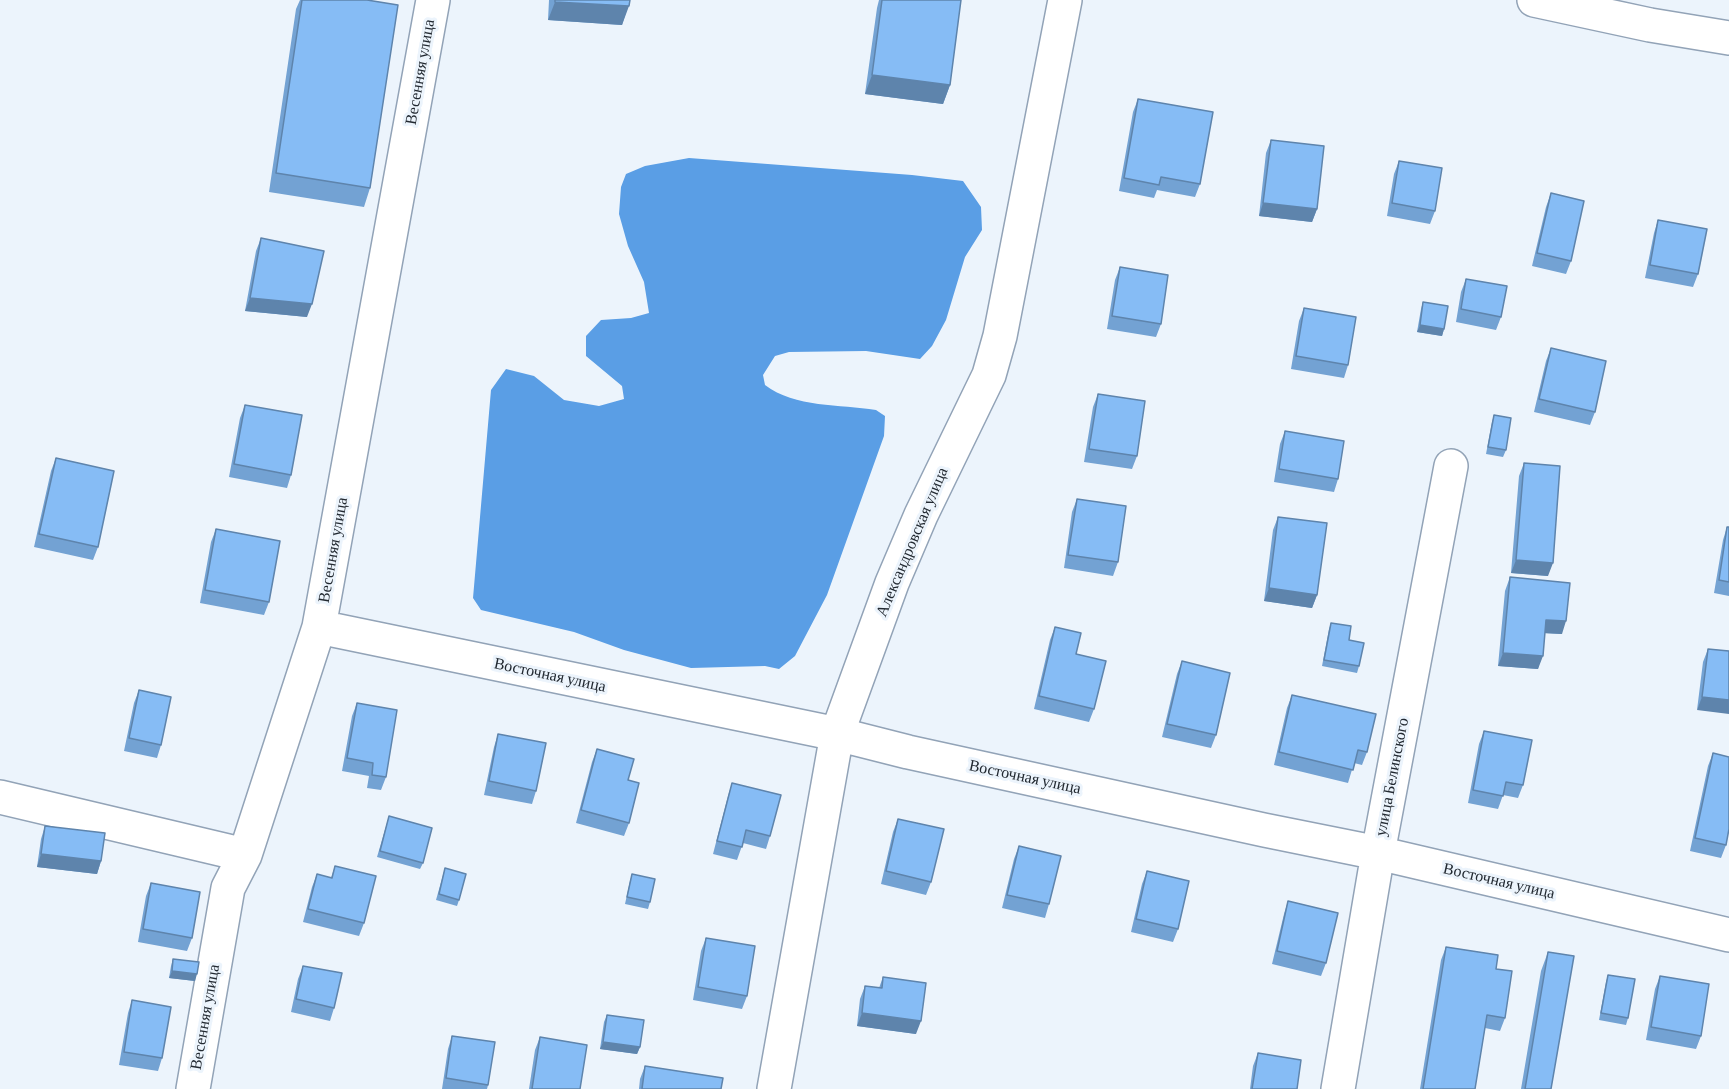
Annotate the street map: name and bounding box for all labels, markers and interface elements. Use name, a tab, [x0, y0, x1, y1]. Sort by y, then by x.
street label: Весенняя улица	[401, 18, 439, 126]
street label: Александровская улица	[872, 465, 952, 619]
street label: Весенняя улица	[314, 496, 352, 604]
street label: Восточная улица	[492, 654, 608, 696]
street label: улица Белинского	[1371, 716, 1413, 838]
street label: Восточная улица	[967, 756, 1083, 798]
street label: Восточная улица	[1441, 859, 1557, 903]
street label: Весенняя улица	[186, 963, 224, 1071]

